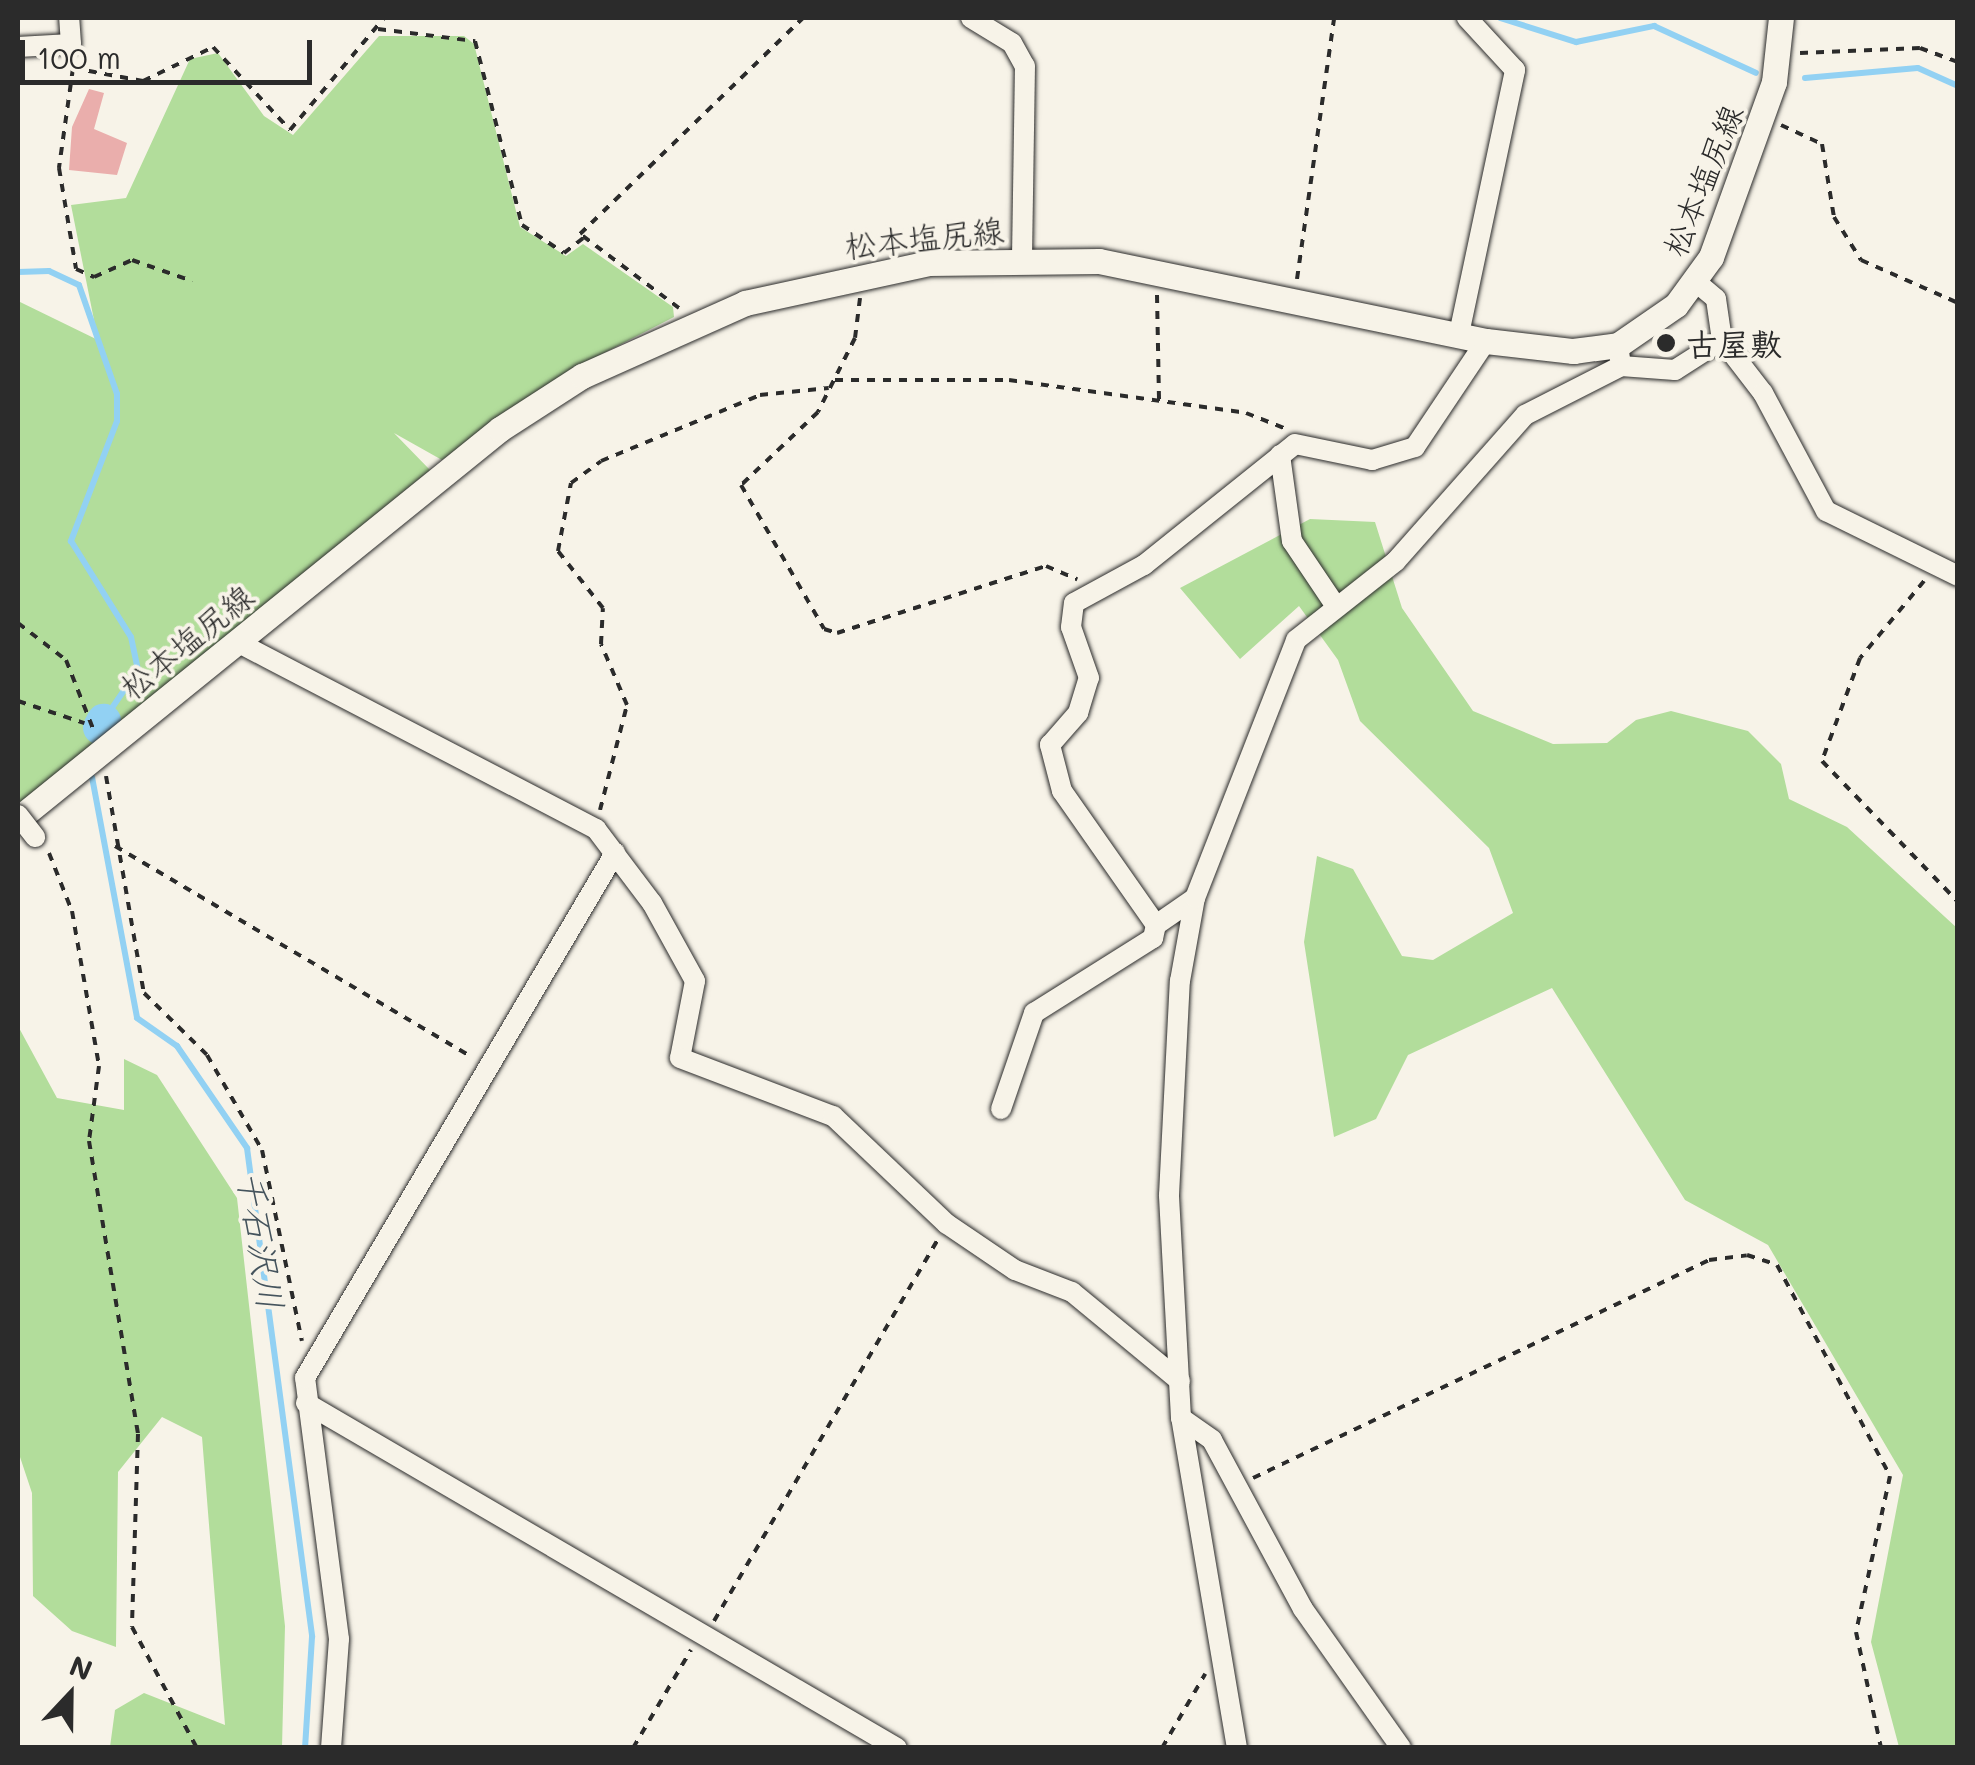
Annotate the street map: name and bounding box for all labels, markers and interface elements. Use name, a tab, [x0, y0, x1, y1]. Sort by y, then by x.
scale bar	[25, 20, 318, 82]
text: 100 m	[37, 37, 121, 77]
street label: 松本塩尻線	[1654, 99, 1750, 261]
street label: 松本塩尻線	[842, 210, 1006, 264]
place label: 古屋敷	[1686, 324, 1782, 362]
marker: 古屋敷	[1655, 332, 1677, 354]
street label: 松本塩尻線	[112, 576, 260, 706]
water label: 千石沢川	[230, 1168, 294, 1312]
north arrow	[20, 1645, 120, 1745]
text: N	[65, 1647, 98, 1688]

